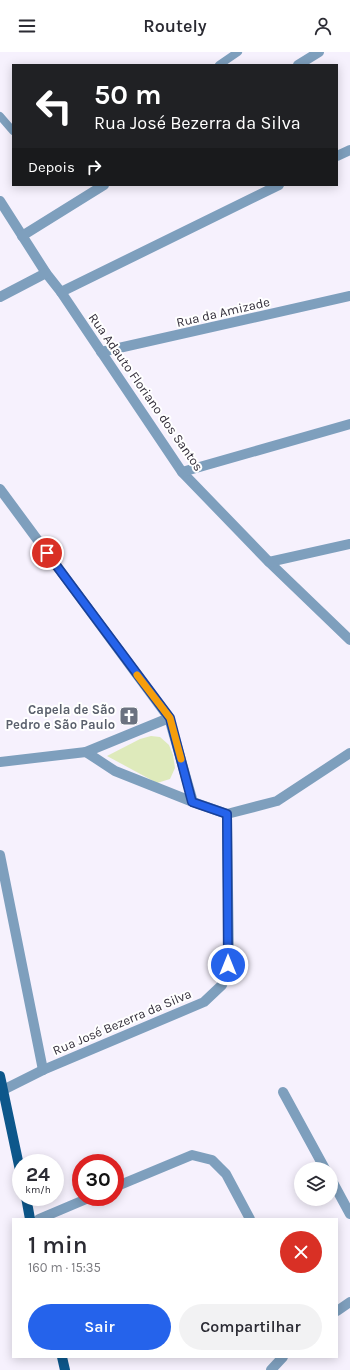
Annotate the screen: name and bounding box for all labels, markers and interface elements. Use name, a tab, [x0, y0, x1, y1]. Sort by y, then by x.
icon: menu	[16, 15, 38, 37]
text: Routely	[143, 15, 207, 37]
icon: person	[312, 15, 334, 37]
text: 50 m	[94, 78, 162, 111]
icon: left	[28, 80, 80, 132]
text: Rua José Bezerra da Silva	[94, 112, 301, 134]
icon: right	[83, 156, 105, 178]
text: Depois	[28, 158, 75, 176]
street label: Rua da Amizade	[175, 294, 271, 330]
street label: Rua Adauto Floriano dos Santos	[86, 310, 206, 474]
pin	[30, 536, 64, 570]
icon: arrive	[36, 542, 58, 564]
place label: Capela de São Pedro e São Paulo	[5, 702, 115, 732]
church icon: Capela de São Pedro e São Paulo	[118, 705, 140, 727]
position arrow	[207, 944, 249, 986]
street label: Rua José Bezerra da Silva	[50, 986, 194, 1058]
speed limit sign: 30	[72, 1154, 124, 1206]
map controls	[294, 1162, 338, 1206]
button: layers	[294, 1162, 338, 1206]
text: 24	[26, 1163, 50, 1186]
text: km/h	[25, 1184, 51, 1196]
text: 1 min	[28, 1231, 88, 1259]
button: close	[280, 1231, 322, 1273]
text: 160 m · 15:35	[28, 1260, 101, 1275]
button: Sair	[28, 1304, 171, 1350]
button: Compartilhar	[179, 1304, 322, 1350]

